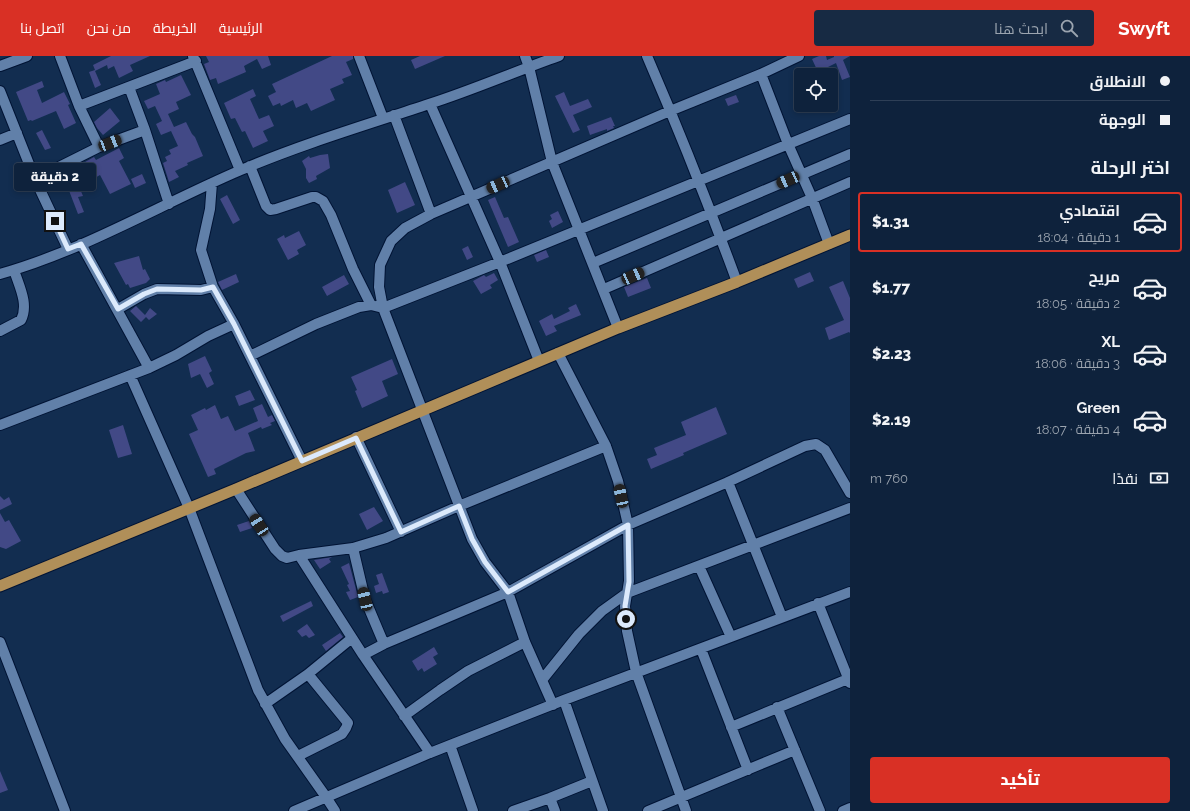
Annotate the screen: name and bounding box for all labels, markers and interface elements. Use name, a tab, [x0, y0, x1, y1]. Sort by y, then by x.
search box	[814, 10, 1094, 46]
icon: search	[1058, 17, 1080, 39]
text: Swyft	[1118, 17, 1170, 39]
text: اتصل بنا	[20, 20, 65, 36]
text: من نحن	[87, 20, 131, 36]
text: الخريطة	[153, 20, 197, 36]
text: الرئيسية	[219, 20, 263, 36]
text: ابحث هنا	[994, 20, 1048, 38]
map controls	[794, 68, 838, 112]
button: locate	[794, 68, 838, 112]
text: الانطلاق	[1090, 73, 1146, 91]
text: الوجهة	[1099, 111, 1146, 129]
car	[97, 133, 123, 153]
text: اختر الرحلة	[1091, 157, 1170, 178]
callout: 2 دقيقة	[14, 163, 96, 191]
text: 2 دقيقة	[31, 169, 79, 184]
car	[775, 170, 801, 190]
car	[485, 175, 511, 195]
text: اقتصادي	[1060, 202, 1120, 220]
icon: car	[1132, 204, 1168, 240]
route end	[46, 212, 64, 230]
text: $1.31	[872, 213, 909, 231]
text: 1 دقيقة · 18:04	[1037, 230, 1120, 245]
car	[620, 266, 646, 286]
text: مريح	[1088, 268, 1120, 286]
icon: car	[1132, 270, 1168, 306]
text: $1.77	[872, 279, 910, 297]
text: 2 دقيقة · 18:05	[1036, 296, 1120, 311]
text: XL	[1102, 333, 1120, 351]
icon: car	[1132, 336, 1168, 372]
text: $2.23	[872, 345, 911, 363]
text: 3 دقيقة · 18:06	[1035, 356, 1120, 371]
text: Green	[1076, 399, 1120, 417]
icon: car	[1132, 402, 1168, 438]
text: $2.19	[872, 411, 911, 429]
text: 4 دقيقة · 18:07	[1036, 422, 1120, 437]
icon: cash	[1148, 467, 1170, 489]
text: نقدًا	[1112, 470, 1138, 488]
text: 760 m	[870, 471, 908, 486]
car	[613, 483, 629, 509]
car	[247, 512, 271, 538]
car	[356, 586, 374, 612]
route start	[617, 610, 635, 628]
button: تأكيد	[870, 757, 1170, 803]

